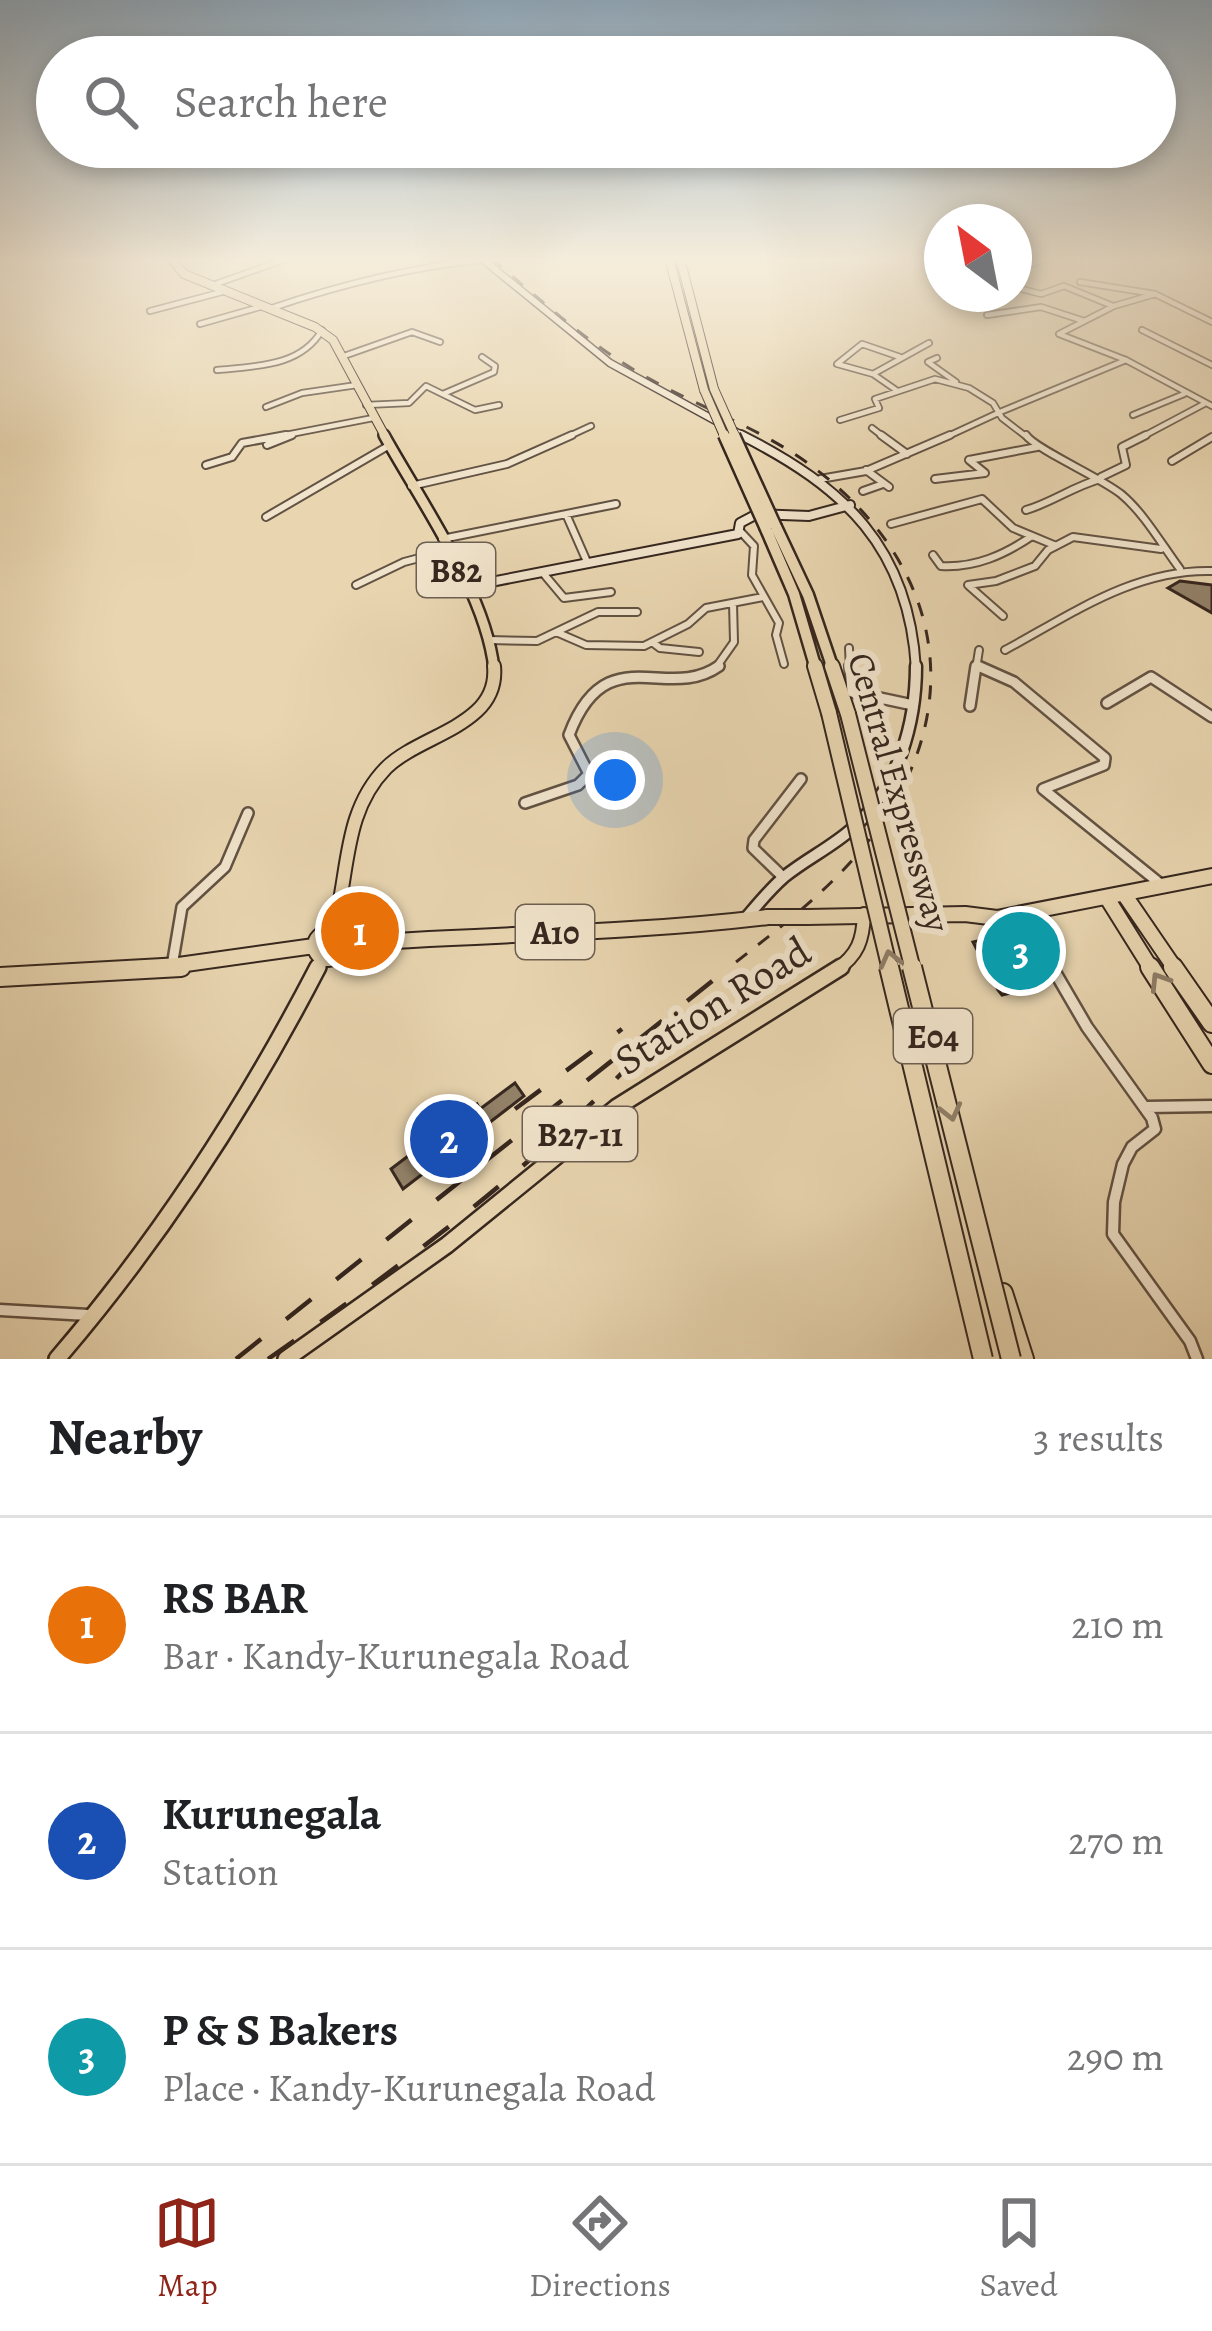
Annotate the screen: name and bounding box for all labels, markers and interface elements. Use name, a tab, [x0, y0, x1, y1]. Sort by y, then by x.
search box	[36, 36, 1176, 168]
icon: search	[78, 69, 144, 135]
text: Search here	[174, 71, 388, 133]
north arrow	[924, 204, 1032, 312]
road number: B82	[417, 543, 495, 597]
street label: Central Expressway	[836, 647, 963, 938]
your location	[585, 750, 645, 810]
pin: 1	[321, 886, 399, 976]
road number: A10	[516, 905, 594, 959]
pin: 3	[982, 906, 1060, 996]
street label: Station Road	[603, 922, 821, 1088]
one-way arrow	[879, 949, 904, 969]
one-way arrow	[1151, 972, 1174, 994]
road number: E04	[894, 1009, 972, 1063]
pin: 2	[410, 1094, 488, 1184]
one-way arrow	[937, 1101, 962, 1121]
road number: B27-11	[523, 1107, 637, 1161]
text: Nearby	[48, 1402, 202, 1472]
text: 3 results	[1033, 1411, 1164, 1464]
text: RS BAR	[162, 1567, 308, 1629]
text: 1	[80, 1598, 94, 1651]
text: 210 m	[1071, 1598, 1164, 1651]
text: Bar · Kandy-Kurunegala Road	[162, 1629, 629, 1682]
text: Kurunegala	[162, 1783, 382, 1845]
text: 2	[78, 1814, 96, 1867]
text: 270 m	[1068, 1814, 1164, 1867]
text: Station	[162, 1845, 278, 1898]
text: P & S Bakers	[162, 1999, 398, 2061]
text: 3	[79, 2030, 95, 2083]
text: 290 m	[1067, 2030, 1164, 2083]
text: Place · Kandy-Kurunegala Road	[162, 2061, 655, 2114]
tab: Map	[154, 2190, 220, 2307]
tab: Directions	[529, 2190, 671, 2307]
tab: Saved	[979, 2190, 1058, 2307]

